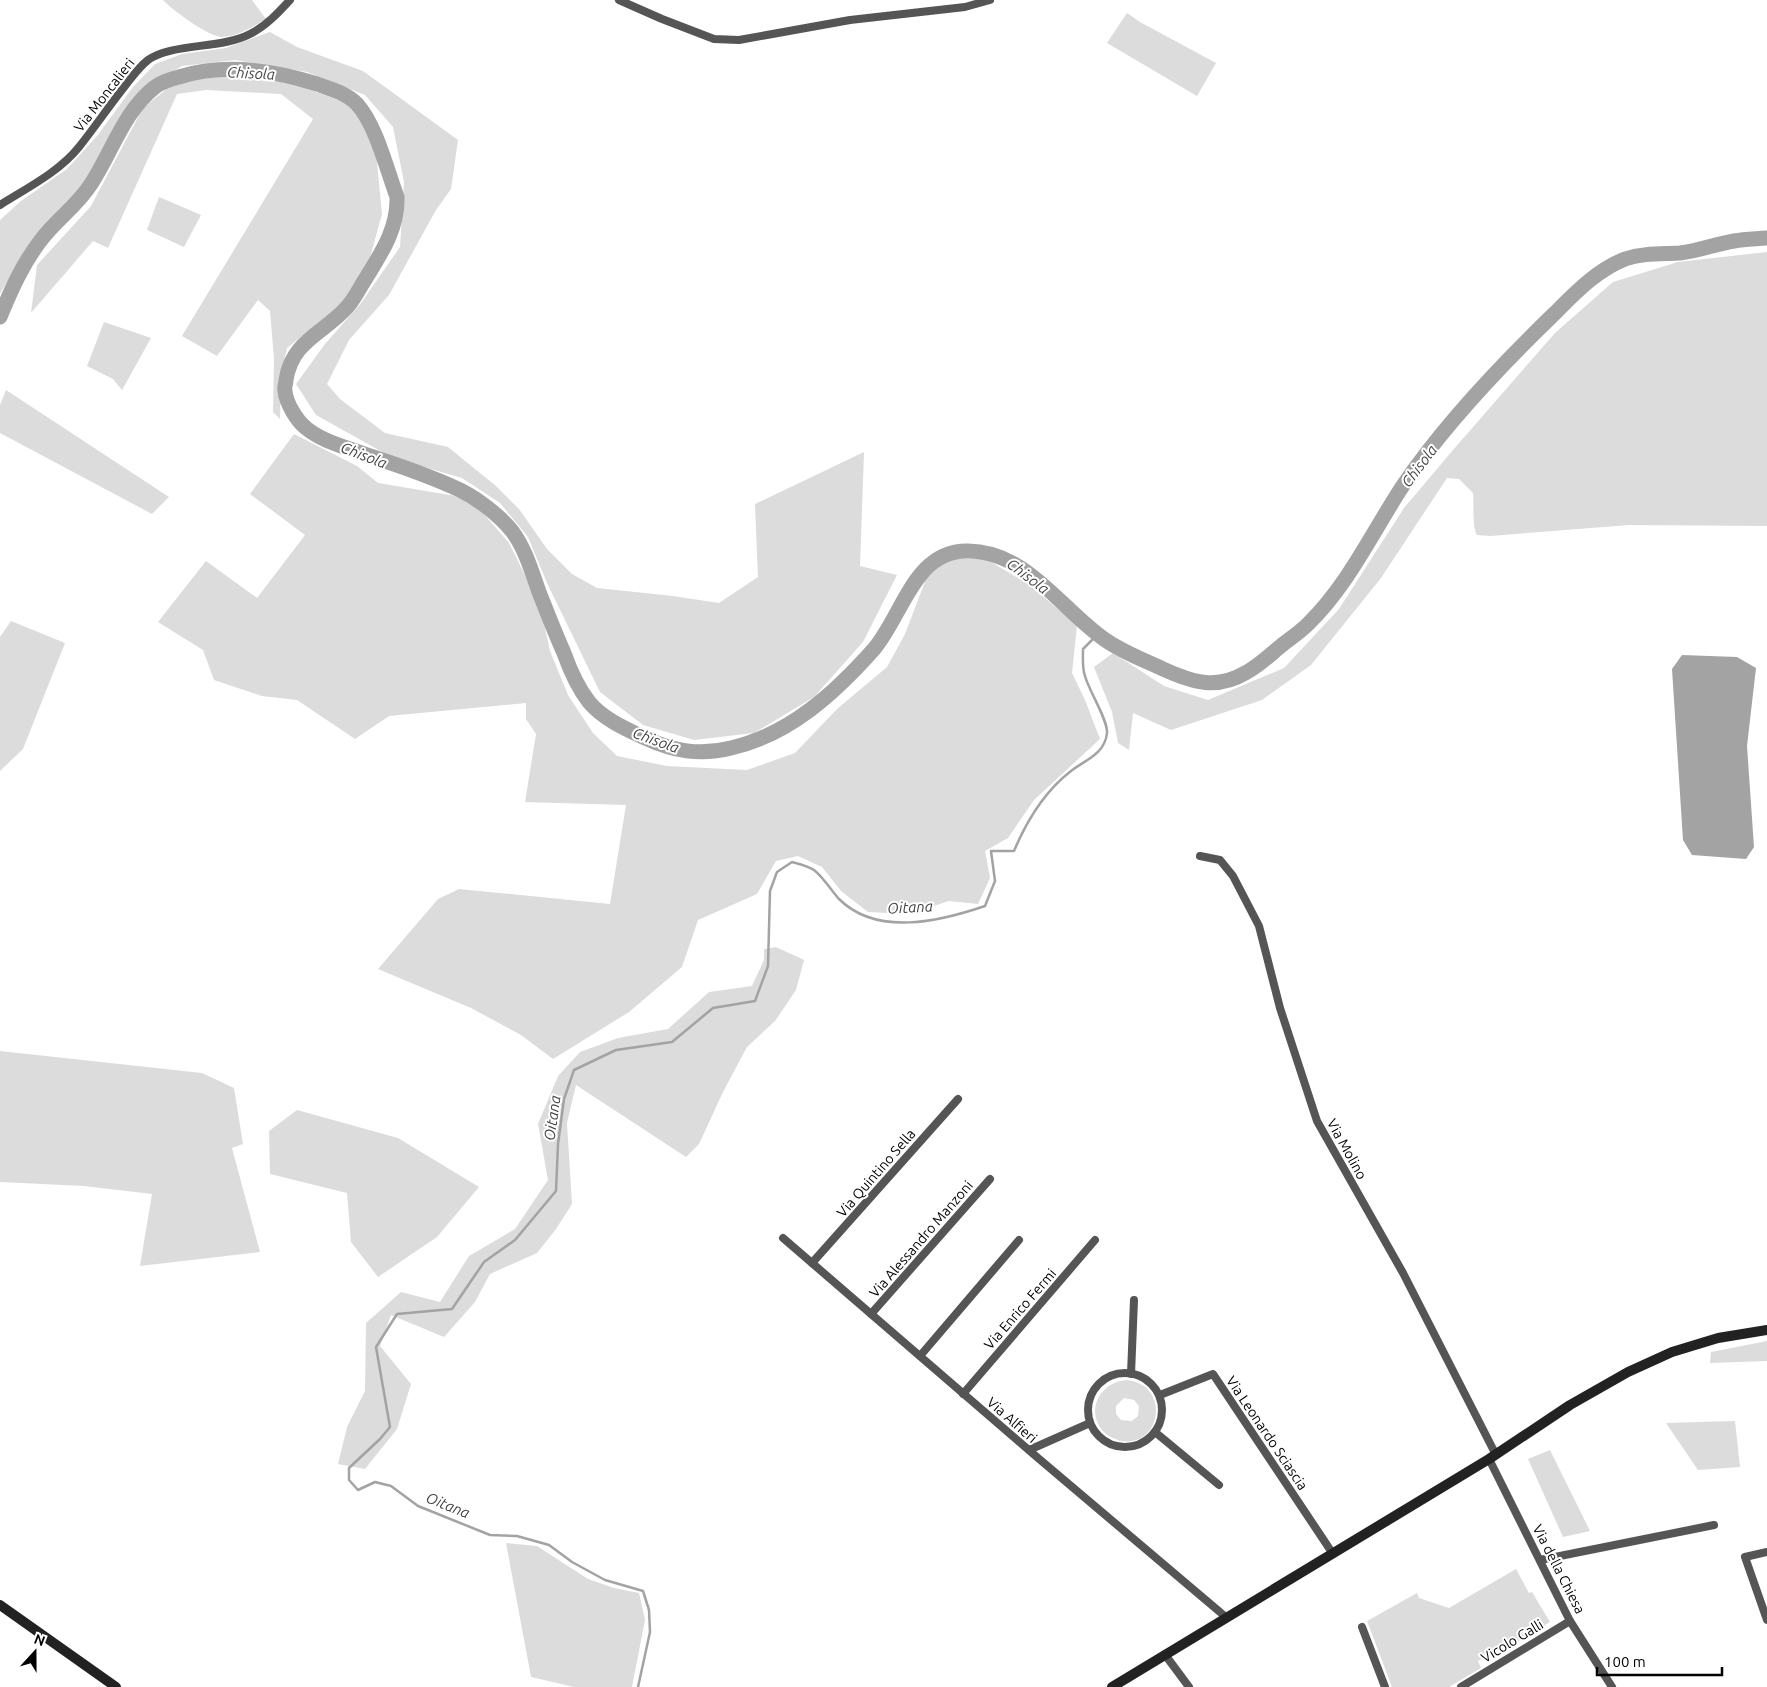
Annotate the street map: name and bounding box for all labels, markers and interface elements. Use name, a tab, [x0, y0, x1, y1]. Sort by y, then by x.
street label: Via Moncalieri	[70, 55, 138, 135]
water label: Chisola	[227, 63, 275, 83]
water label: Chisola	[339, 438, 389, 472]
water label: Chisola	[1398, 442, 1440, 490]
water label: Chisola	[1004, 555, 1052, 597]
water label: Chisola	[631, 724, 681, 756]
water label: Oitana	[887, 897, 933, 917]
water label: Oitana	[540, 1094, 564, 1142]
street label: Via Molino	[1324, 1116, 1370, 1182]
street label: Via Quintino Sella	[833, 1126, 919, 1220]
street label: Via Alessandro Manzoni	[866, 1177, 976, 1301]
street label: Via Enrico Fermi	[981, 1265, 1059, 1353]
street label: Via Leonardo Sciascia	[1223, 1373, 1311, 1493]
street label: Via Alfieri	[984, 1394, 1040, 1446]
water label: Oitana	[424, 1489, 472, 1521]
street label: Via della Chiesa	[1530, 1522, 1588, 1616]
street label: Vicolo Galli	[1478, 1616, 1546, 1666]
north arrow	[10, 1627, 60, 1677]
text: N	[32, 1631, 47, 1649]
scale bar	[1597, 1644, 1722, 1676]
text: 100 m	[1604, 1653, 1646, 1670]

